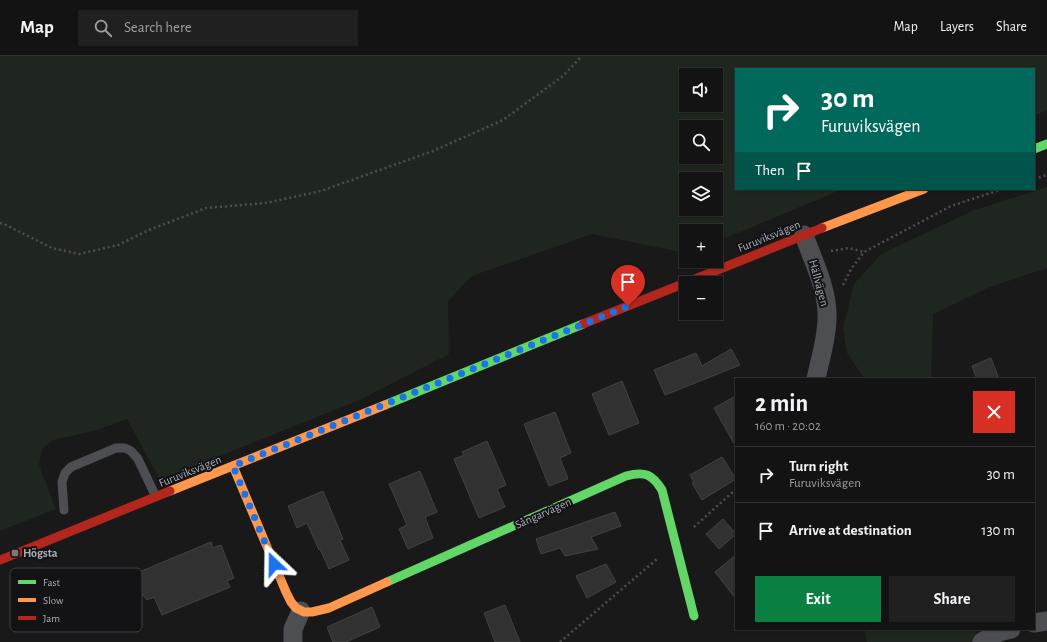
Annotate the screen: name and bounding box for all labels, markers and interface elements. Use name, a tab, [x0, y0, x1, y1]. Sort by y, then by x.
search box	[78, 10, 358, 46]
icon: search	[92, 17, 114, 39]
text: Map	[20, 18, 54, 37]
text: Search here	[124, 20, 192, 35]
text: Map	[893, 20, 918, 34]
text: Layers	[940, 20, 974, 34]
text: Share	[996, 20, 1027, 34]
map controls	[679, 68, 723, 320]
button: sound	[679, 68, 723, 112]
icon: right	[755, 84, 807, 136]
text: 30 m	[821, 85, 874, 113]
text: Furuviksvägen	[821, 118, 921, 136]
button: search	[679, 120, 723, 164]
icon: arrive	[793, 160, 815, 182]
text: Then	[755, 163, 785, 178]
button: layers	[679, 172, 723, 216]
street label: Furuviksvägen	[736, 218, 802, 254]
button: +	[679, 224, 723, 268]
street label: Hällvägen	[807, 259, 831, 307]
pin	[611, 265, 645, 306]
icon: arrive	[617, 271, 639, 293]
button: −	[679, 276, 723, 320]
button: close	[973, 391, 1015, 433]
text: 2 min	[755, 392, 808, 416]
text: 160 m · 20:02	[755, 420, 821, 433]
street label: Furuviksvägen	[157, 453, 223, 489]
text: Turn right	[789, 459, 848, 474]
icon: right	[755, 464, 777, 486]
text: 30 m	[986, 467, 1015, 482]
text: Furuviksvägen	[789, 477, 861, 490]
street label: Sångarvägen	[513, 495, 573, 531]
icon: arrive	[755, 520, 777, 542]
text: Arrive at destination	[789, 523, 912, 538]
text: 130 m	[981, 523, 1015, 538]
position arrow	[253, 543, 295, 585]
place label: Högsta	[23, 547, 58, 559]
marker: Högsta	[10, 548, 20, 558]
legend	[10, 568, 142, 632]
button: Exit	[755, 576, 881, 622]
button: Share	[889, 576, 1015, 622]
text: Fast	[43, 577, 61, 588]
text: Slow	[43, 595, 64, 606]
text: Jam	[43, 613, 60, 624]

